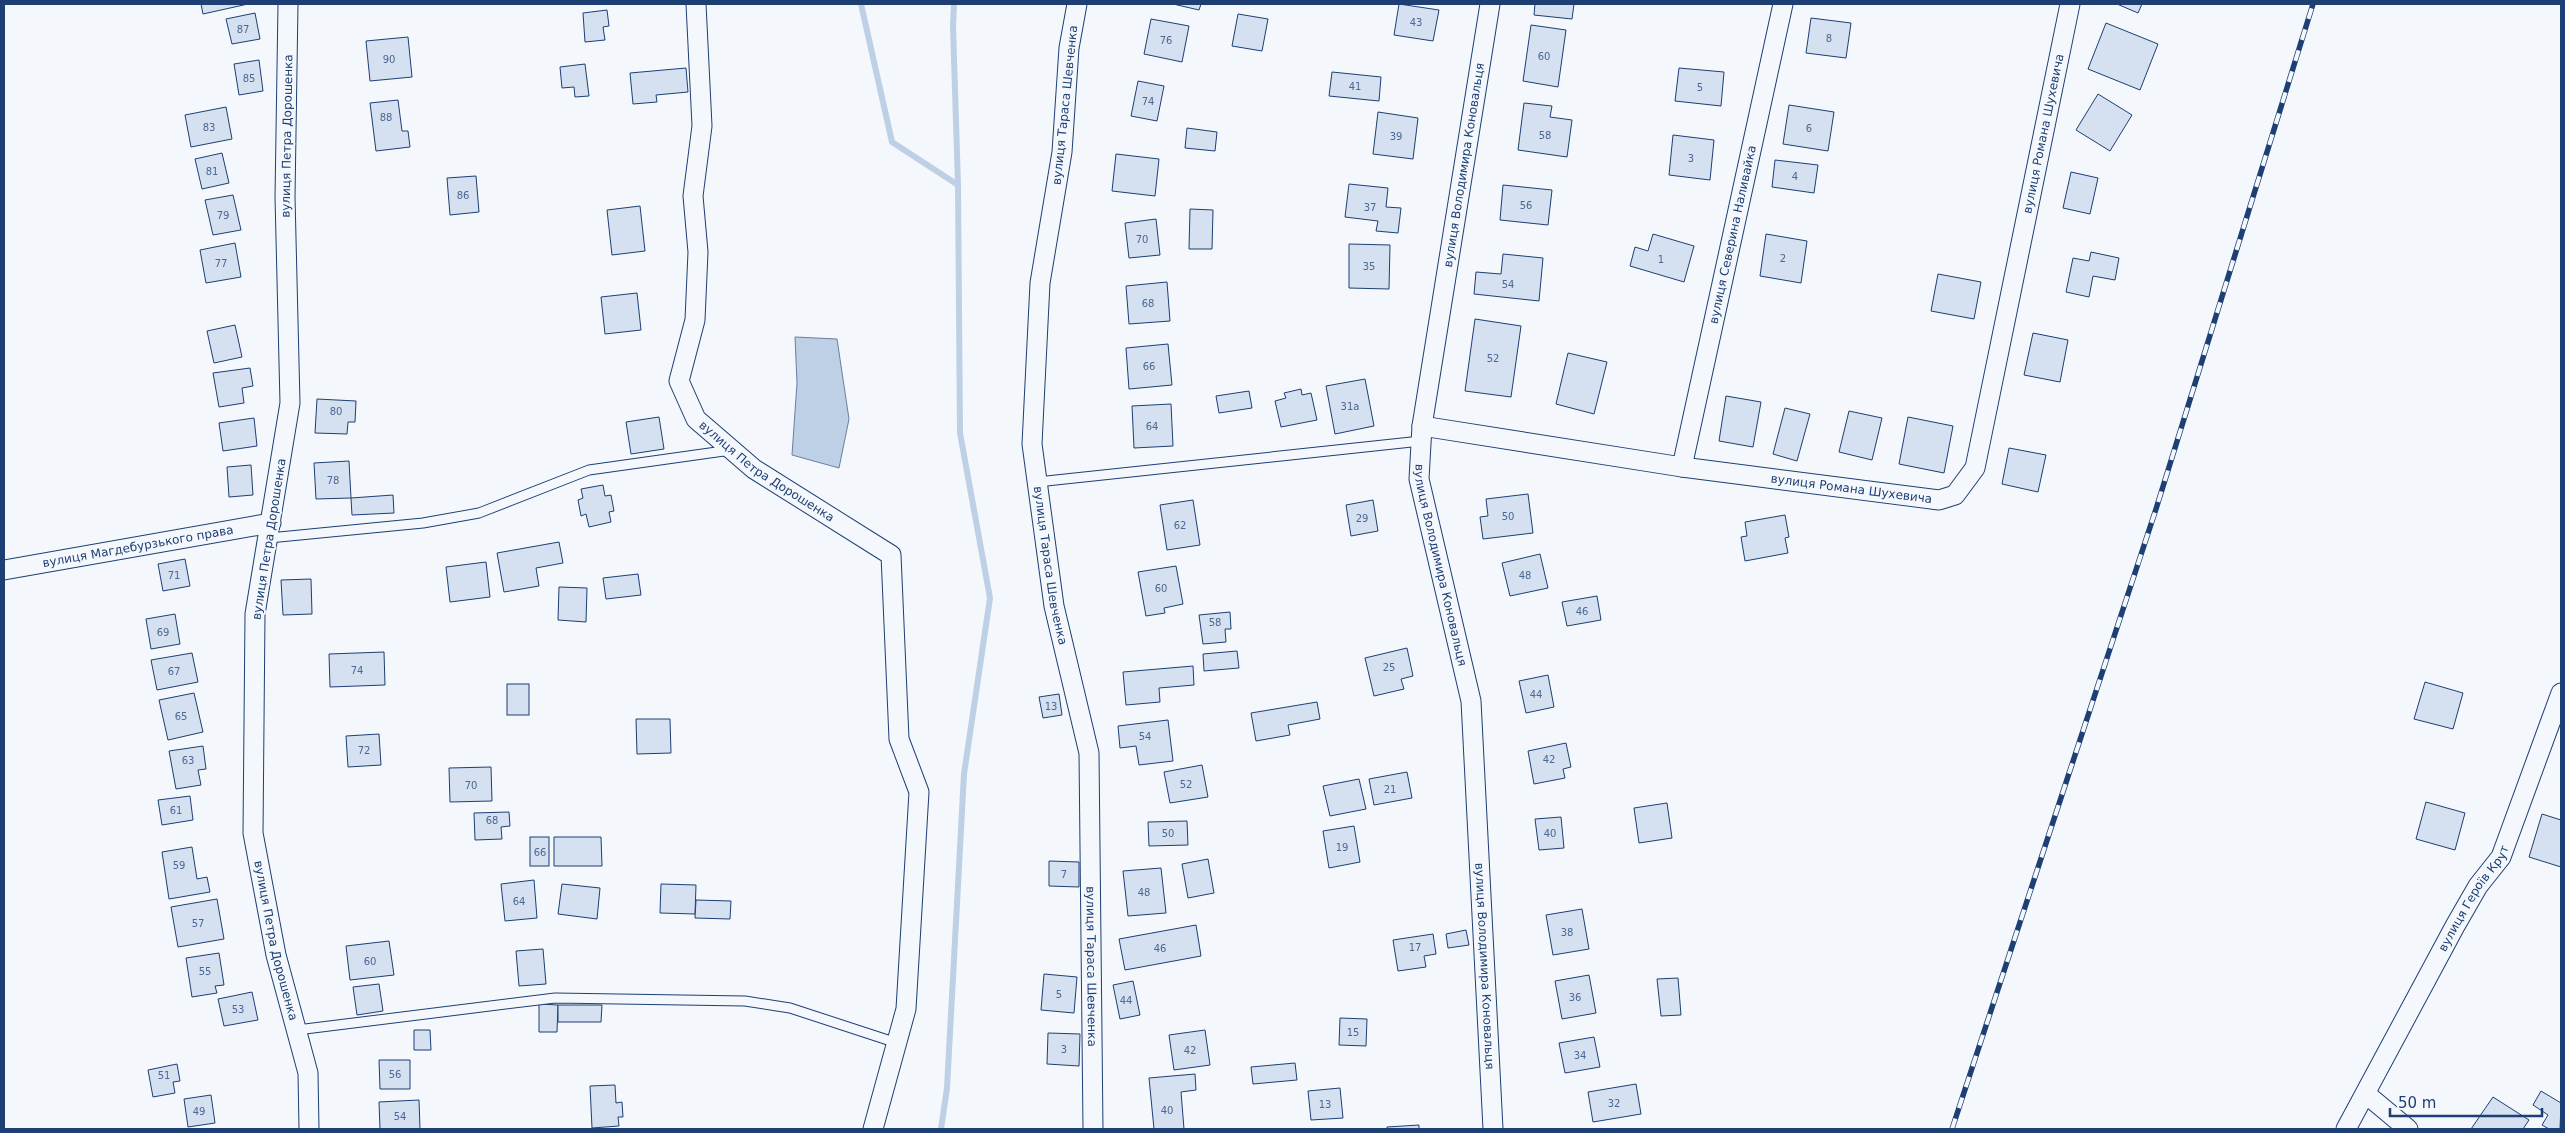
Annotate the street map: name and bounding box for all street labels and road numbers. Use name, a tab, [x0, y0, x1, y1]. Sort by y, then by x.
street label: вулиця Тараса Шевченка	[1050, 24, 1080, 186]
street label: вулиця Романа Шухевича	[2020, 52, 2067, 215]
street label: вулиця Петра Дорошенка	[279, 54, 295, 218]
street label: вулиця Володимира Коновальця	[1441, 62, 1487, 268]
street label: вулиця Северина Наливайка	[1706, 144, 1759, 325]
street label: вулиця Петра Дорошенка	[696, 418, 837, 525]
street label: вулиця Петра Дорошенка	[249, 457, 289, 621]
street label: вулиця Володимира Коновальця	[1412, 464, 1470, 667]
street label: вулиця Романа Шухевича	[1770, 471, 1933, 506]
street label: вулиця Тараса Шевченка	[1031, 485, 1070, 646]
street label: вулиця Магдебурзького права	[41, 523, 234, 570]
street label: вулиця Героїв Крут	[2436, 843, 2512, 954]
street label: вулиця Петра Дорошенка	[251, 859, 300, 1022]
street label: вулиця Володимира Коновальця	[1472, 862, 1497, 1070]
street label: вулиця Тараса Шевченка	[1083, 886, 1099, 1047]

